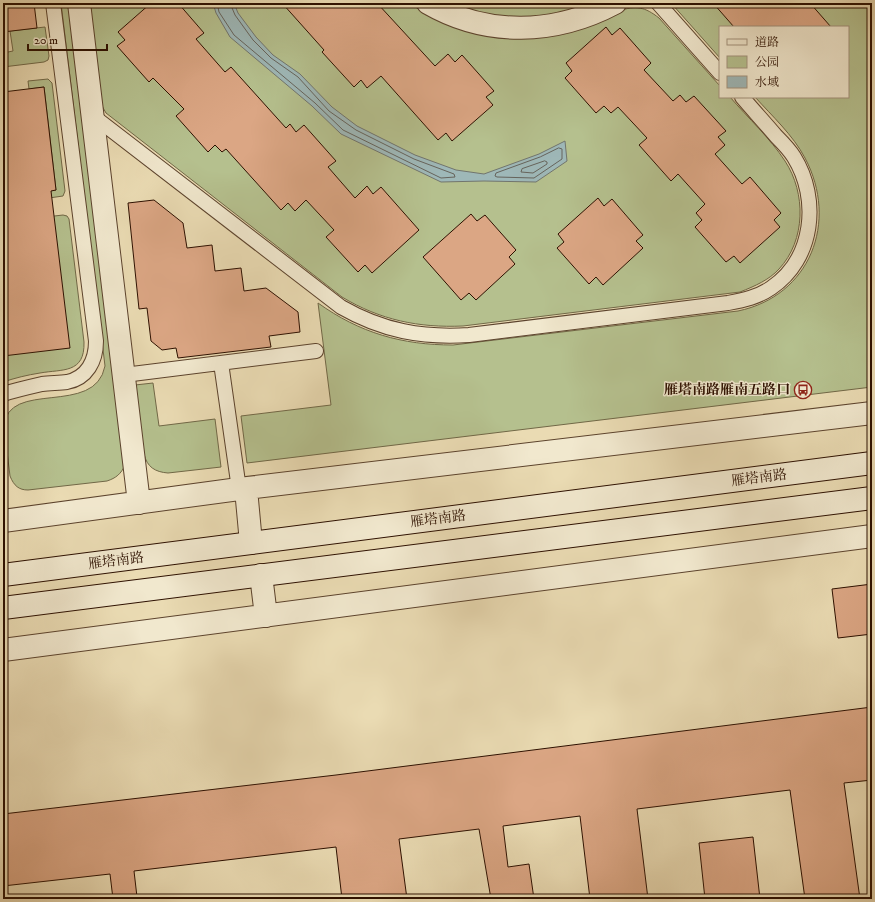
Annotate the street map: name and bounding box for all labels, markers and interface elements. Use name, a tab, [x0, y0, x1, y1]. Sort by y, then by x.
scale bar	[28, 26, 107, 52]
legend	[719, 26, 849, 98]
text: 20 m	[34, 33, 58, 48]
text: 道路	[755, 35, 779, 50]
text: 公园	[755, 55, 779, 70]
text: 水域	[755, 75, 779, 90]
bus stop icon: 雁塔南路雁南五路口	[793, 380, 813, 400]
place label: 雁塔南路雁南五路口	[664, 381, 790, 399]
street label: 雁塔南路	[730, 466, 788, 490]
street label: 雁塔南路	[409, 507, 467, 531]
street label: 雁塔南路	[87, 549, 145, 573]

